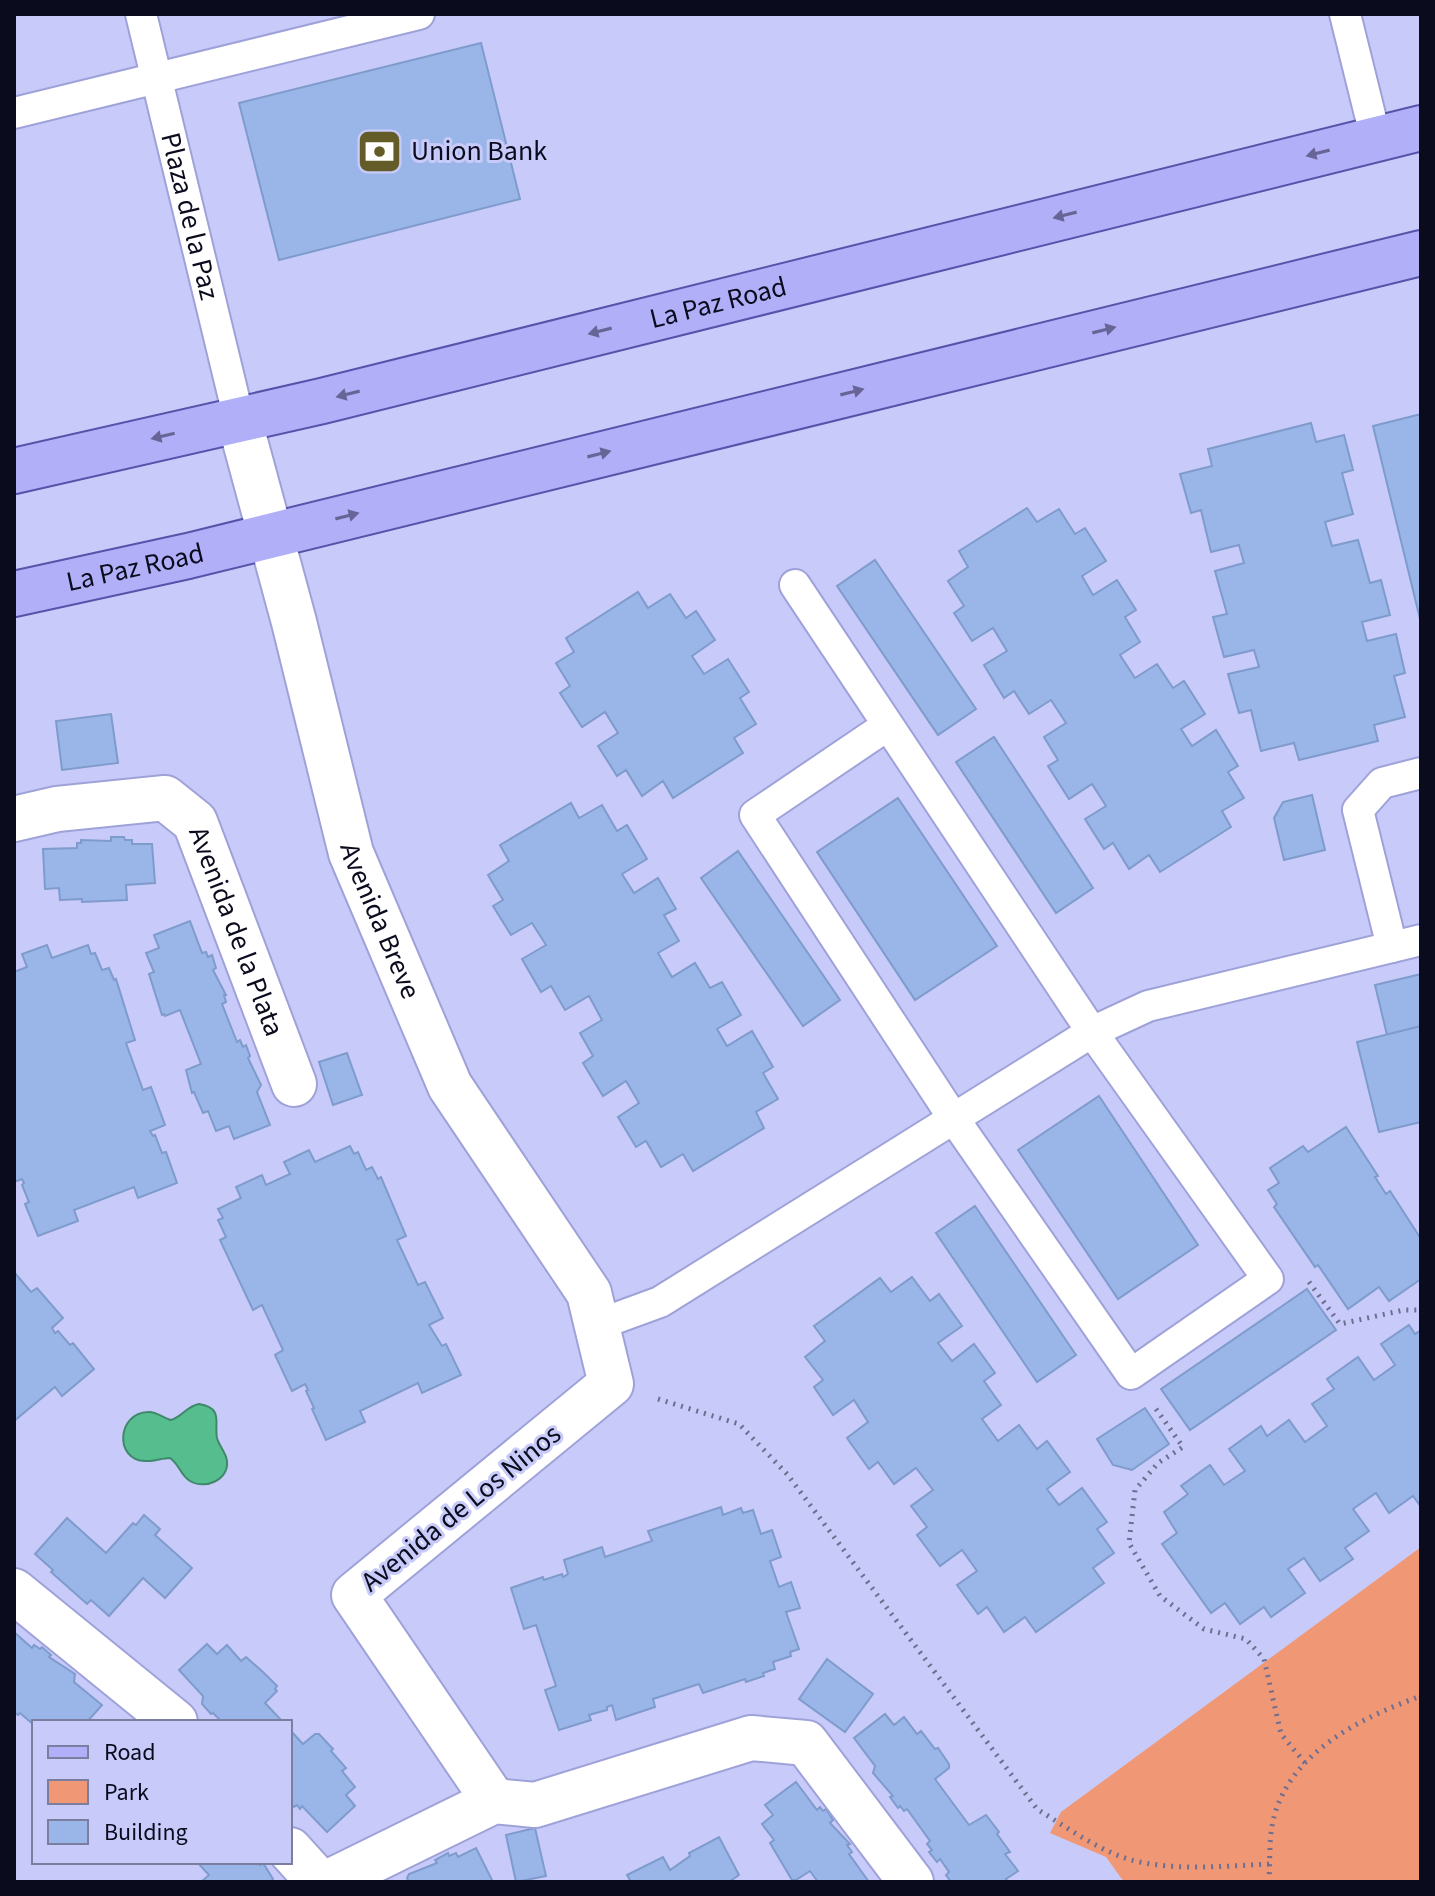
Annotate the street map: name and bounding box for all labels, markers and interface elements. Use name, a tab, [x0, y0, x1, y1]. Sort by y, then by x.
bank icon: Union Bank	[356, 127, 404, 175]
street label: Plaza de la Paz	[150, 128, 229, 304]
place label: Union Bank	[411, 131, 547, 171]
one-way arrow	[1305, 147, 1330, 160]
one-way arrow	[1053, 209, 1078, 221]
street label: La Paz Road	[645, 266, 791, 339]
one-way arrow	[1092, 324, 1117, 336]
one-way arrow	[587, 325, 612, 338]
one-way arrow	[839, 386, 864, 398]
one-way arrow	[335, 389, 360, 401]
one-way arrow	[150, 430, 175, 443]
one-way arrow	[587, 448, 612, 460]
one-way arrow	[334, 510, 359, 522]
street label: La Paz Road	[63, 533, 208, 602]
street label: Avenida de la Plata	[179, 821, 294, 1042]
street label: Avenida Breve	[329, 839, 431, 1005]
street label: Avenida de Los Ninos	[352, 1415, 570, 1601]
legend	[32, 1720, 292, 1864]
text: Road	[104, 1735, 156, 1770]
text: Park	[104, 1775, 149, 1810]
text: Building	[104, 1815, 188, 1850]

